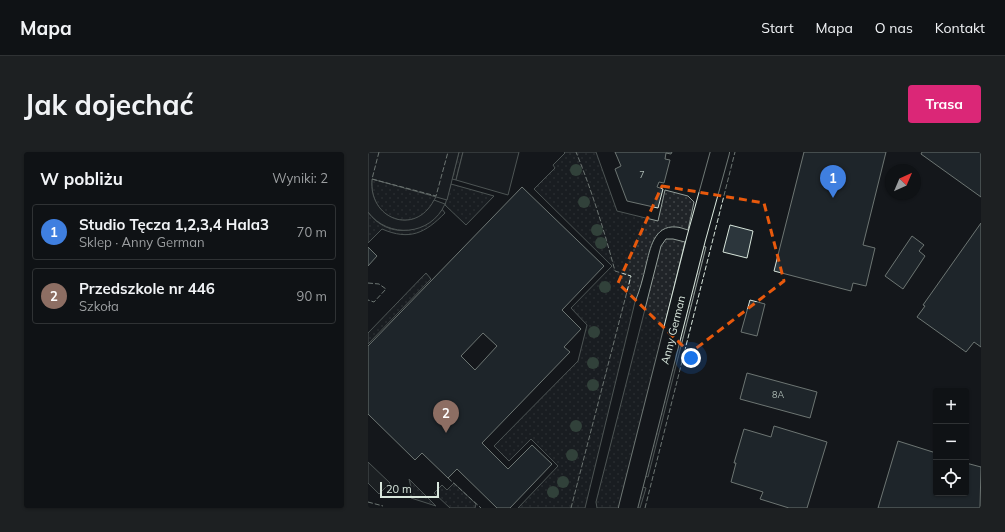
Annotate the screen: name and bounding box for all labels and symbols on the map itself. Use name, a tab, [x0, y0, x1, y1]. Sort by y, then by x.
north arrow	[885, 164, 921, 200]
pin: 1	[820, 165, 846, 198]
house number: 7	[639, 169, 645, 180]
street label: Anny German	[658, 294, 688, 366]
your location	[681, 348, 701, 368]
house number: 8A	[772, 389, 784, 400]
pin: 2	[433, 400, 459, 433]
scale bar	[380, 480, 439, 499]

